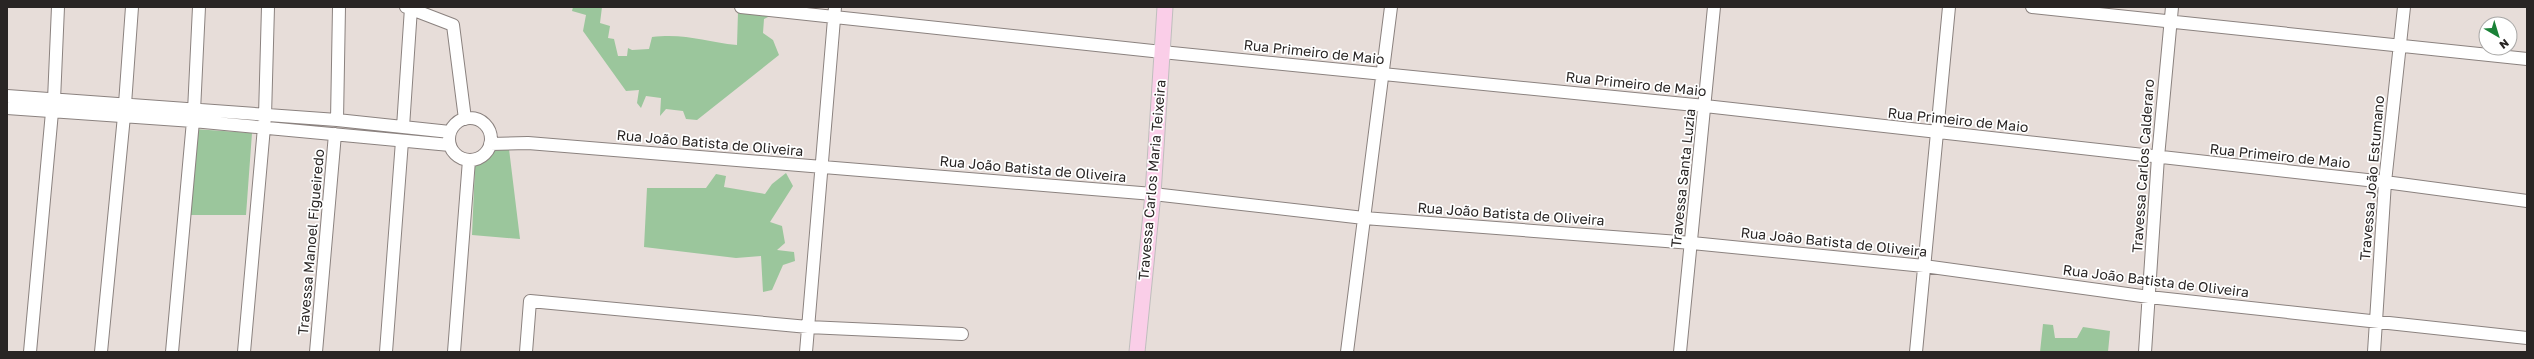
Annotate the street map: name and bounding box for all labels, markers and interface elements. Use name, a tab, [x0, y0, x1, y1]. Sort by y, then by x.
north arrow	[2478, 16, 2518, 56]
street label: Rua Primeiro de Maio	[1243, 36, 1385, 67]
text: N	[2497, 37, 2512, 52]
street label: Rua Primeiro de Maio	[1565, 68, 1707, 99]
street label: Travessa Carlos Calderaro	[2128, 78, 2157, 254]
street label: Travessa Carlos Maria Teixeira	[1134, 79, 1169, 281]
street label: Travessa João Estumano	[2356, 95, 2387, 261]
street label: Rua Primeiro de Maio	[1887, 104, 2029, 135]
street label: Travessa Santa Luzia	[1667, 108, 1698, 248]
street label: Rua João Batista de Oliveira	[616, 126, 804, 159]
street label: Rua Primeiro de Maio	[2209, 140, 2351, 171]
street label: Travessa Manoel Figueiredo	[294, 148, 327, 336]
street label: Rua João Batista de Oliveira	[939, 152, 1127, 185]
street label: Rua João Batista de Oliveira	[1417, 198, 1605, 229]
street label: Rua João Batista de Oliveira	[1740, 223, 1928, 260]
street label: Rua João Batista de Oliveira	[2062, 261, 2250, 300]

